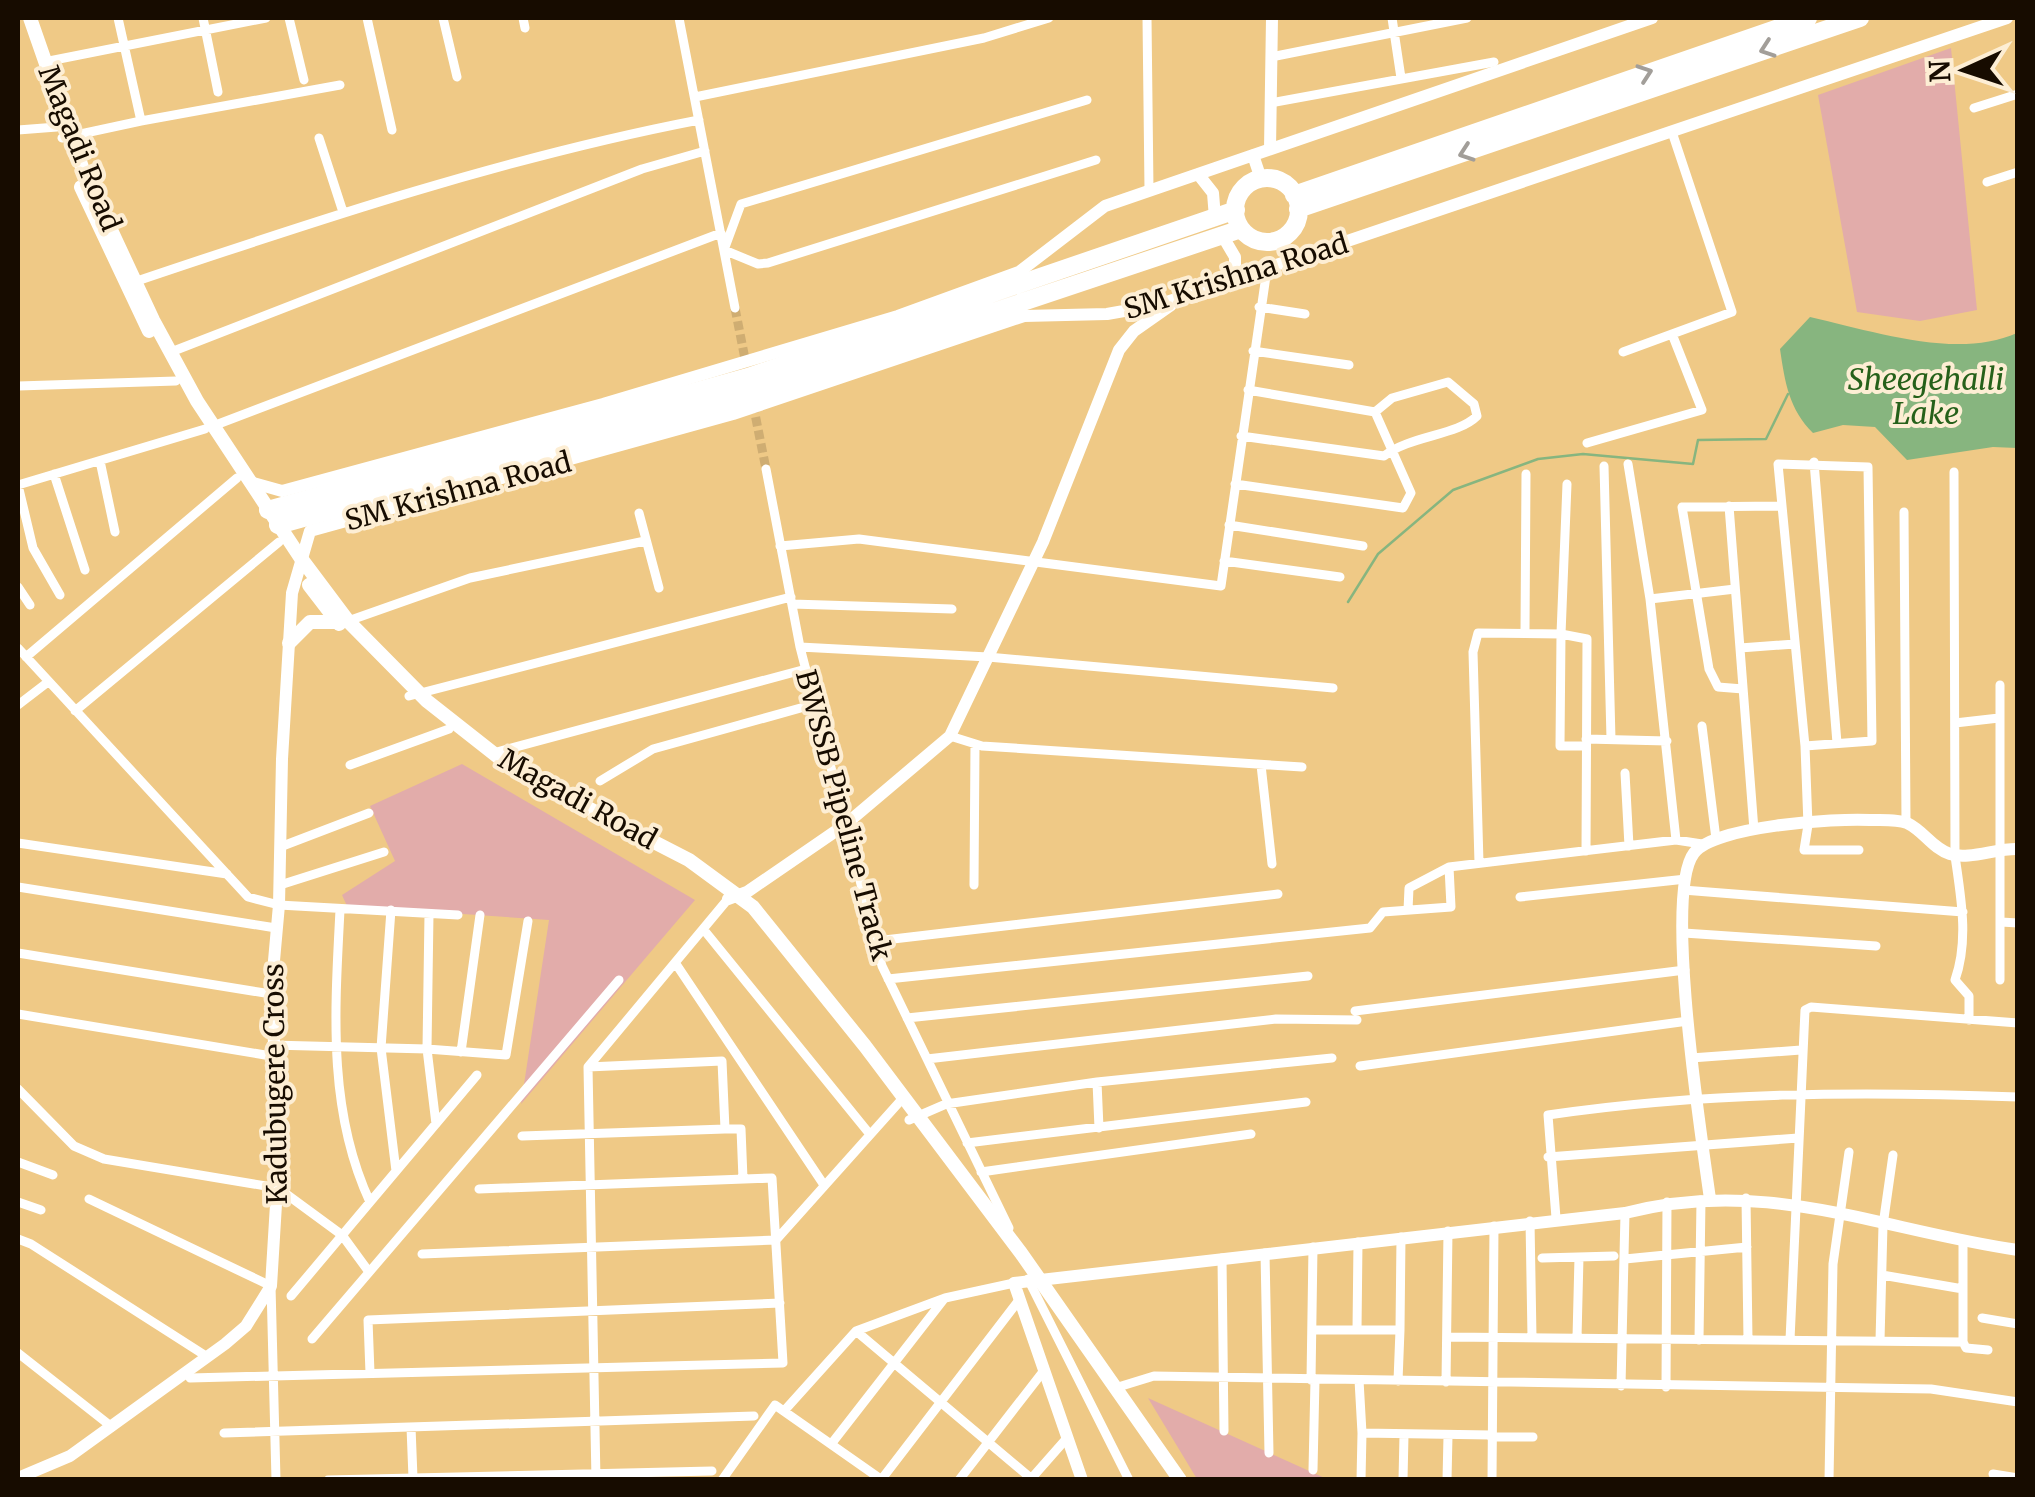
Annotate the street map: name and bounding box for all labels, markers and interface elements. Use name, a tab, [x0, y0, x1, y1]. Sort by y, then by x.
north arrow	[1915, 20, 2015, 120]
one-way arrow	[1760, 37, 1777, 57]
text: N	[1921, 59, 1959, 83]
street label: Magadi Road	[30, 60, 130, 236]
one-way arrow	[1636, 64, 1653, 84]
one-way arrow	[1458, 141, 1475, 162]
street label: SM Krishna Road	[1119, 225, 1353, 327]
water label: Sheegehalli Lake	[1848, 360, 2004, 432]
street label: SM Krishna Road	[341, 443, 575, 538]
street label: BWSSB Pipeline Track	[788, 666, 900, 964]
street label: Magadi Road	[493, 741, 664, 857]
street label: Kadubugere Cross	[255, 963, 295, 1205]

